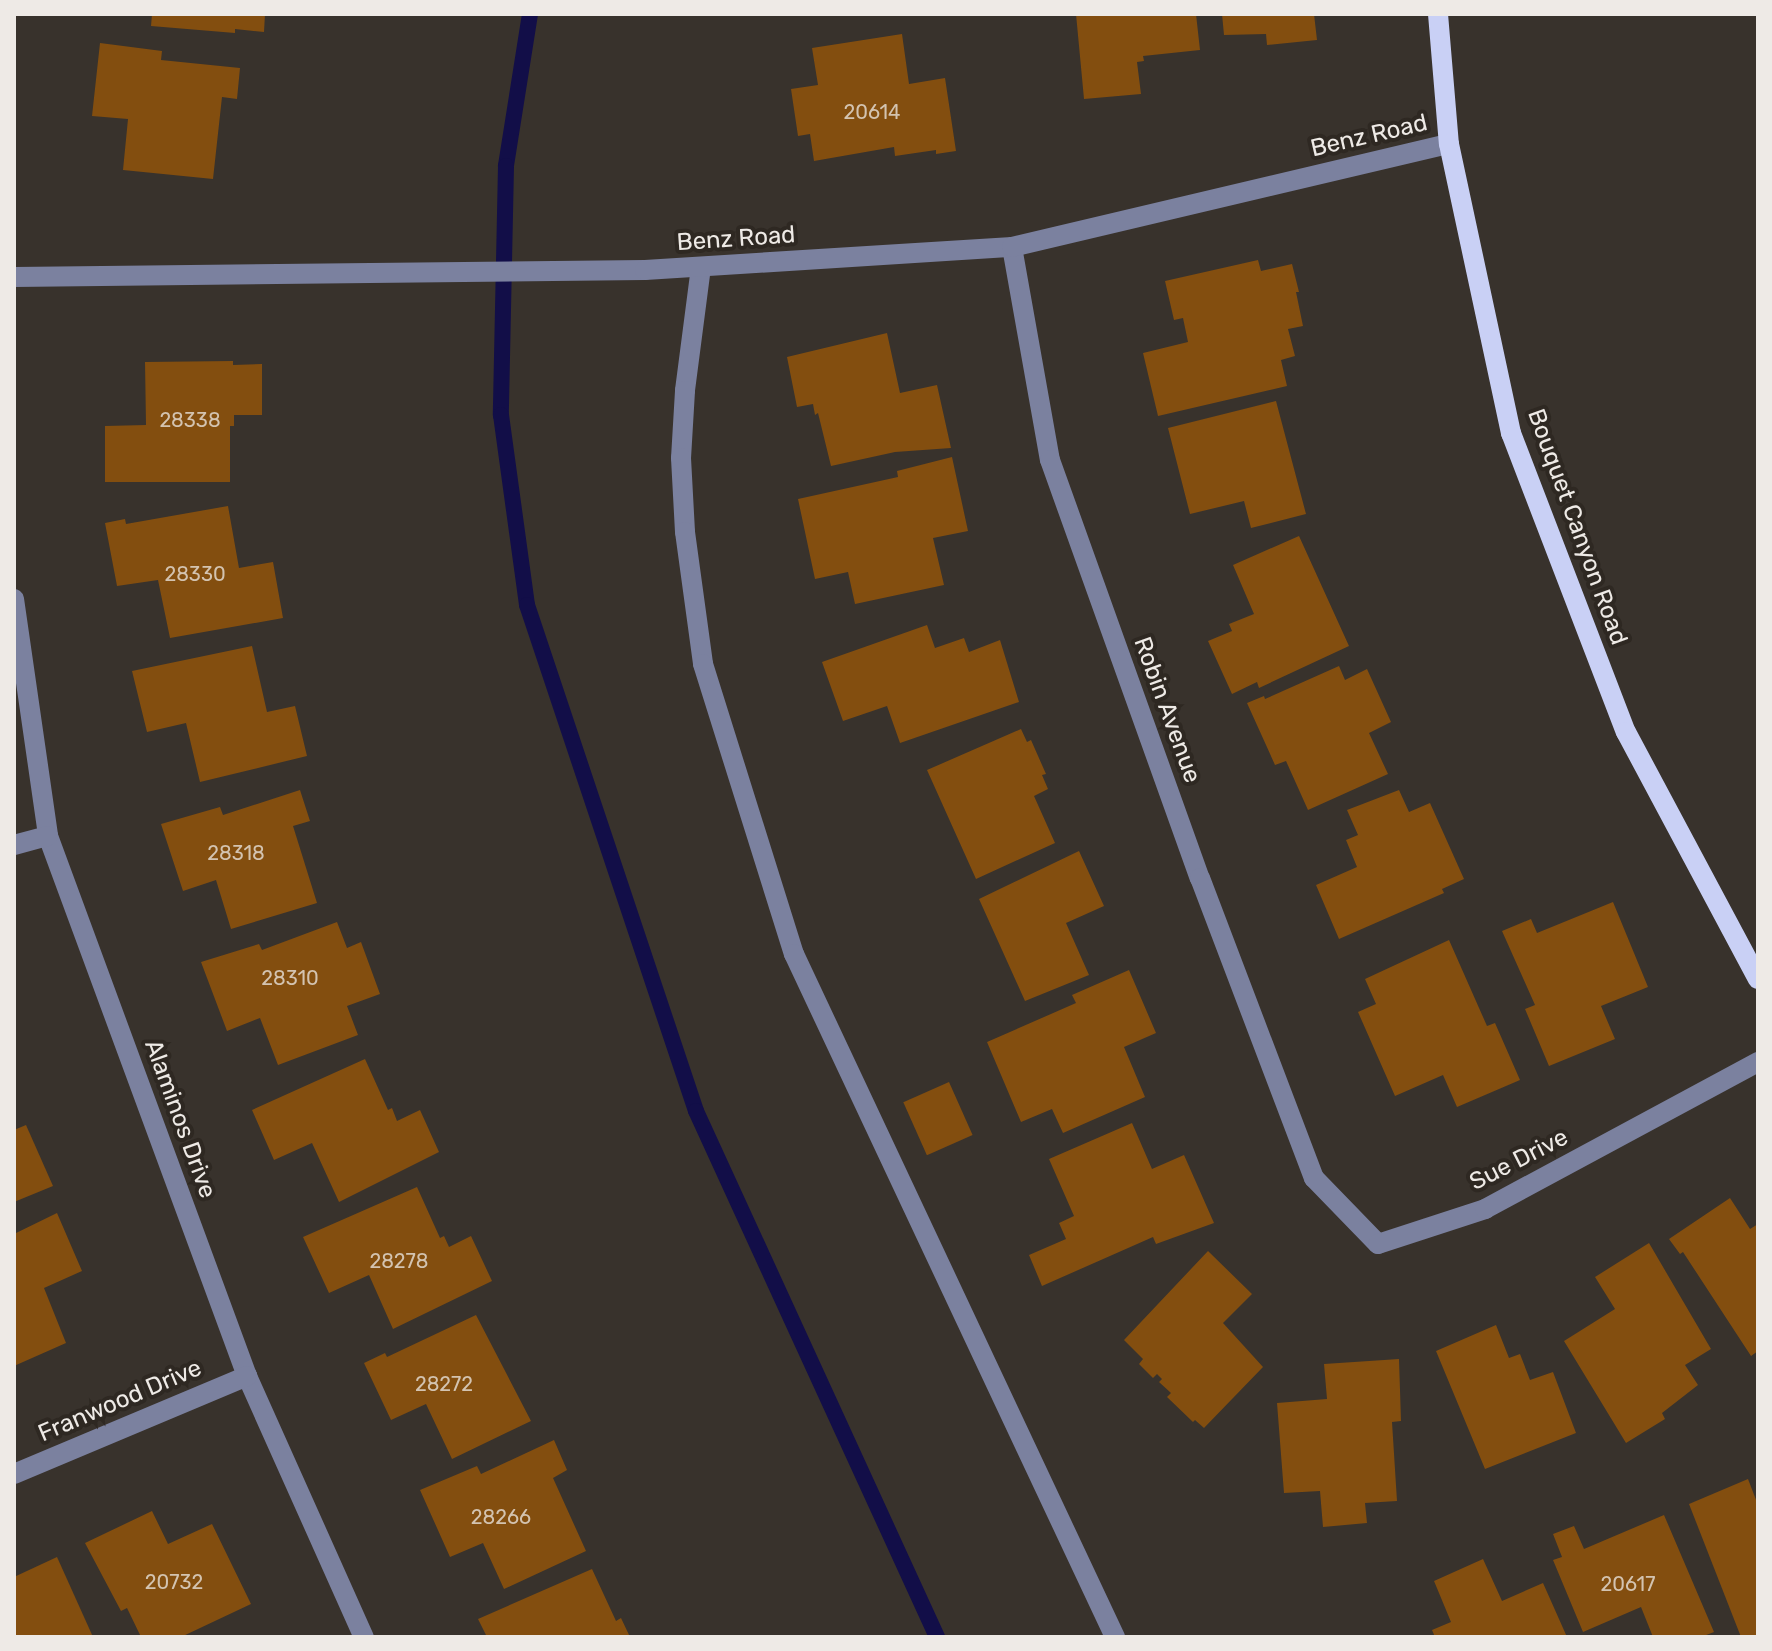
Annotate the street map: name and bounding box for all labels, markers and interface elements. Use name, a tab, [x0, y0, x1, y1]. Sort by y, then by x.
house number: 20614	[843, 100, 901, 124]
street label: Benz Road	[1308, 109, 1430, 163]
street label: Benz Road	[676, 220, 796, 258]
street label: Bouquet Canyon Road	[1521, 405, 1633, 649]
house number: 28338	[159, 408, 221, 432]
house number: 28330	[164, 562, 226, 586]
street label: Robin Avenue	[1127, 633, 1207, 787]
house number: 28318	[207, 841, 265, 865]
house number: 28310	[261, 966, 319, 990]
street label: Alaminos Drive	[138, 1036, 222, 1202]
street label: Sue Drive	[1465, 1123, 1573, 1197]
house number: 28278	[369, 1249, 429, 1273]
street label: Franwood Drive	[34, 1354, 206, 1448]
house number: 28272	[415, 1372, 473, 1396]
house number: 28266	[471, 1505, 531, 1529]
house number: 20732	[145, 1570, 203, 1594]
house number: 20617	[1601, 1572, 1655, 1596]

